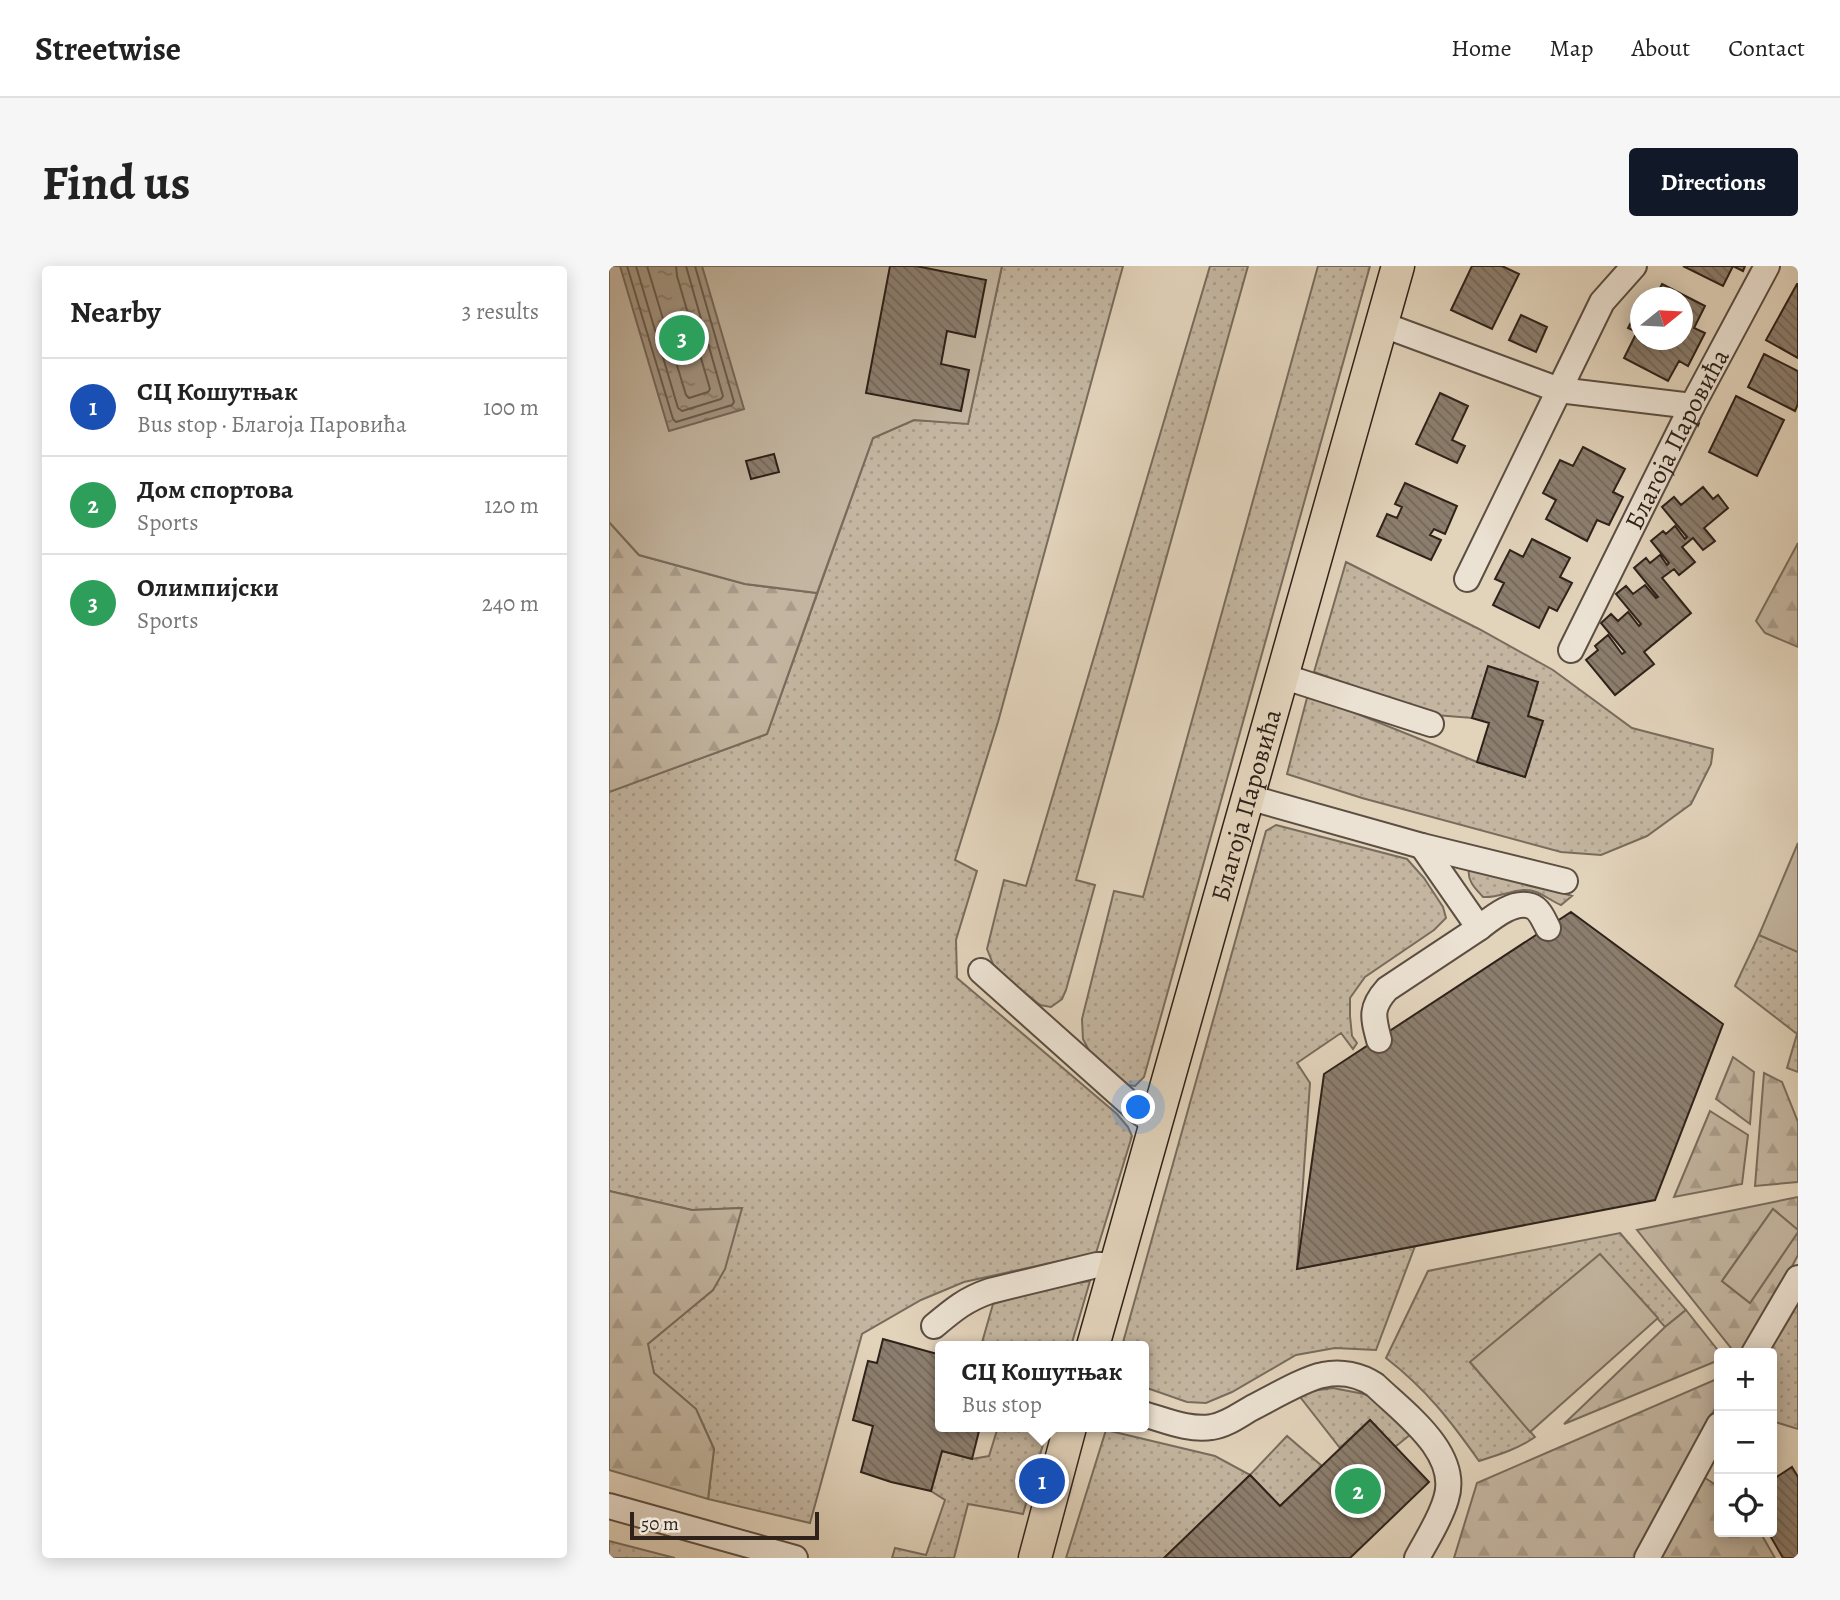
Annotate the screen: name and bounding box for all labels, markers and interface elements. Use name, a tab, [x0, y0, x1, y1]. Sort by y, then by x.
text: Streetwise	[35, 26, 181, 71]
text: Home	[1451, 32, 1512, 64]
text: Map	[1550, 32, 1594, 64]
text: About	[1632, 32, 1690, 64]
text: Contact	[1728, 32, 1805, 64]
button: Directions	[1629, 148, 1798, 216]
text: Find us	[42, 149, 190, 216]
north arrow	[1630, 287, 1693, 350]
text: Nearby	[70, 292, 161, 332]
text: 3 results	[462, 296, 539, 327]
pin: 3	[659, 312, 705, 364]
street label: Благоја Паровића	[1616, 342, 1737, 535]
text: СЦ Кошутњак	[137, 374, 298, 409]
text: 1	[89, 392, 97, 423]
text: 100 m	[483, 392, 539, 423]
text: Bus stop · Благоја Паровића	[137, 409, 407, 440]
text: Дом спортова	[137, 472, 293, 507]
text: 2	[87, 490, 99, 521]
text: 120 m	[484, 490, 539, 521]
text: Sports	[137, 507, 198, 538]
text: Олимпијски	[137, 570, 279, 605]
text: 3	[88, 588, 98, 619]
text: 240 m	[482, 588, 539, 619]
text: Sports	[137, 605, 198, 636]
street label: Благоја Паровића	[1202, 705, 1290, 905]
your location	[1121, 1090, 1155, 1124]
popup	[935, 1341, 1149, 1432]
map controls	[1714, 1348, 1777, 1537]
button: +	[1714, 1348, 1777, 1411]
text: СЦ Кошутњак	[962, 1354, 1122, 1389]
text: Bus stop	[962, 1389, 1042, 1420]
button: −	[1714, 1411, 1777, 1474]
pin: 1	[1019, 1455, 1065, 1507]
pin: 2	[1335, 1465, 1381, 1517]
button: locate	[1714, 1474, 1777, 1537]
scale bar	[630, 1509, 819, 1541]
text: 50 m	[641, 1511, 679, 1537]

